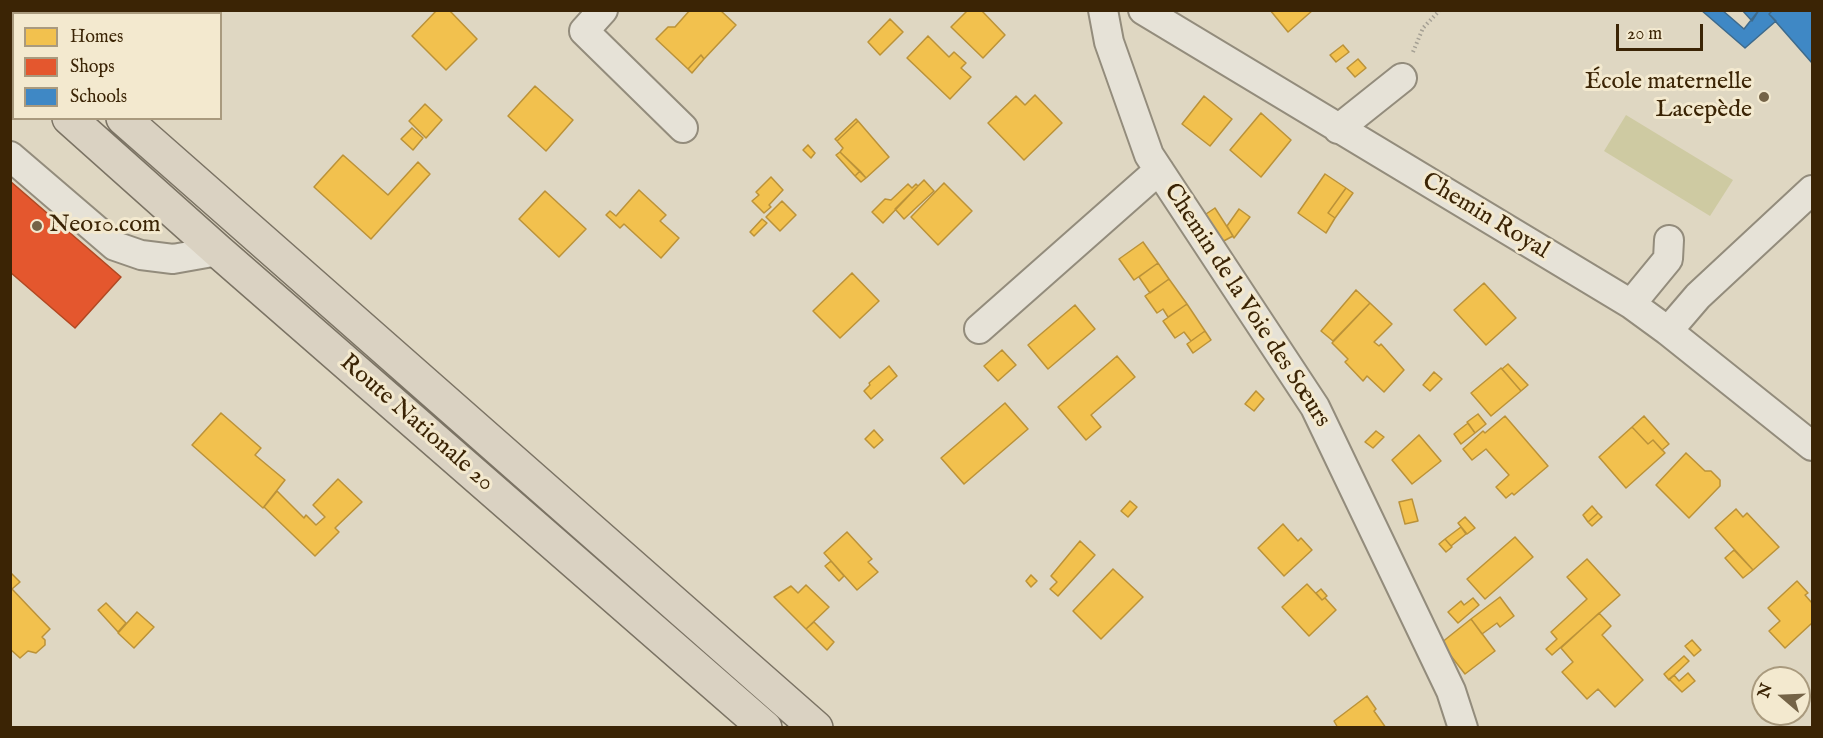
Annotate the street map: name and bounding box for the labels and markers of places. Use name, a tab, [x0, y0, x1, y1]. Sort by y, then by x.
place label: École maternelle Lacepède	[1585, 69, 1752, 125]
marker: École maternelle Lacepède	[1757, 90, 1771, 104]
place label: Neo10.com	[49, 212, 161, 240]
marker: Neo10.com	[30, 219, 44, 233]

